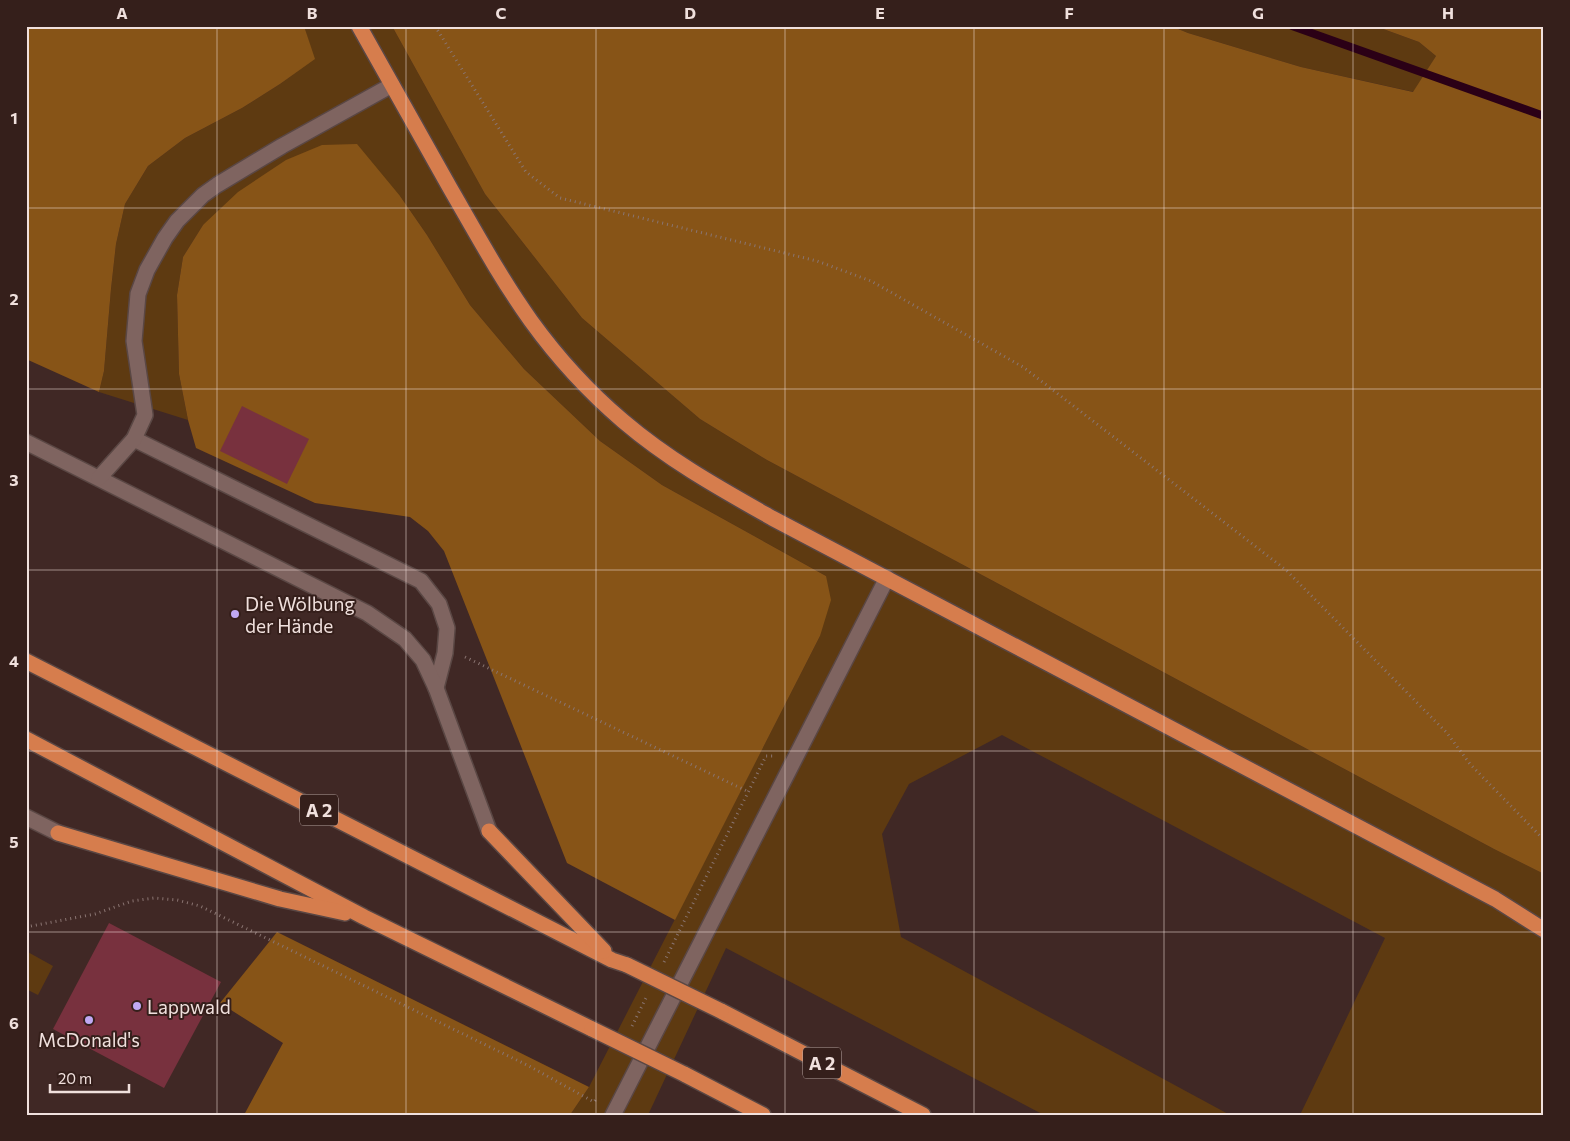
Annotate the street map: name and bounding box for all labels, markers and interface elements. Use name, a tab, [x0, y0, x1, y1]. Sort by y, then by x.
text: A	[116, 3, 128, 22]
text: B	[307, 3, 318, 22]
text: C	[496, 3, 507, 22]
text: D	[684, 3, 696, 22]
text: E	[875, 3, 885, 22]
text: F	[1064, 3, 1074, 22]
text: G	[1252, 3, 1264, 22]
text: H	[1442, 3, 1454, 22]
text: 1	[10, 108, 18, 127]
text: 2	[9, 289, 19, 308]
text: 3	[9, 470, 19, 489]
place label: Die Wölbung der Hände	[245, 592, 355, 637]
marker: Die Wölbung der Hände	[229, 608, 241, 620]
text: 4	[9, 651, 19, 670]
road number: A 2	[300, 794, 338, 826]
text: 5	[9, 832, 19, 851]
place label: Lappwald	[147, 995, 231, 1018]
marker: Lappwald	[131, 1000, 143, 1012]
text: 6	[9, 1013, 19, 1032]
marker: McDonald's	[83, 1014, 95, 1026]
place label: McDonald's	[38, 1028, 140, 1051]
road number: A 2	[803, 1048, 841, 1078]
scale bar	[50, 1061, 129, 1093]
text: 20 m	[58, 1069, 92, 1087]

